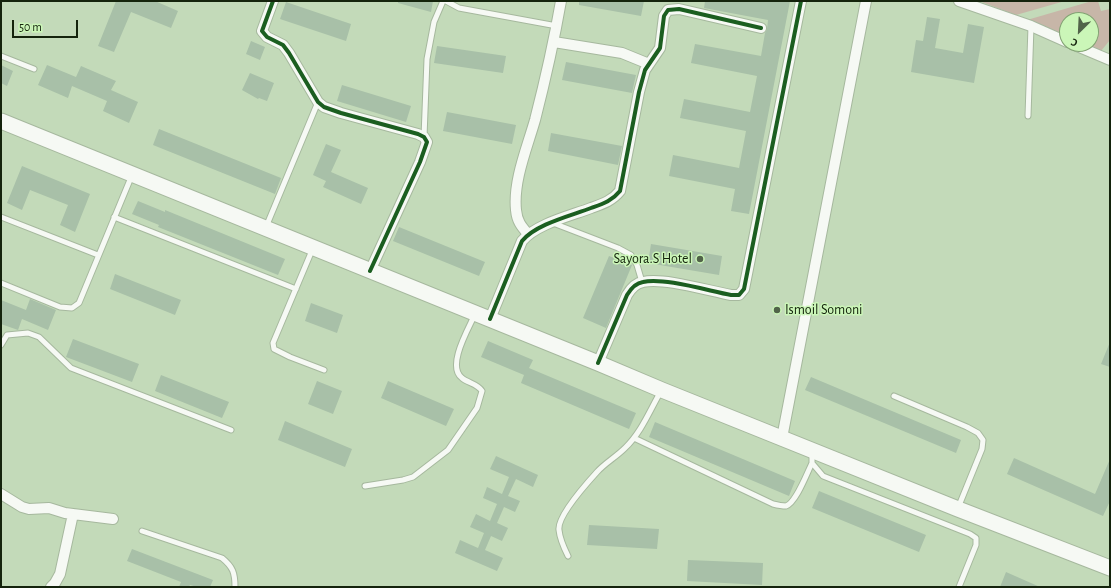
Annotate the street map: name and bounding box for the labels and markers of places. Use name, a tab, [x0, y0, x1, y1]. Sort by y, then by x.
place label: Sayora.S Hotel	[614, 251, 692, 267]
marker: Sayora.S Hotel	[695, 254, 705, 264]
place label: Ismoil Somoni	[785, 302, 862, 318]
marker: Ismoil Somoni	[772, 305, 782, 315]

